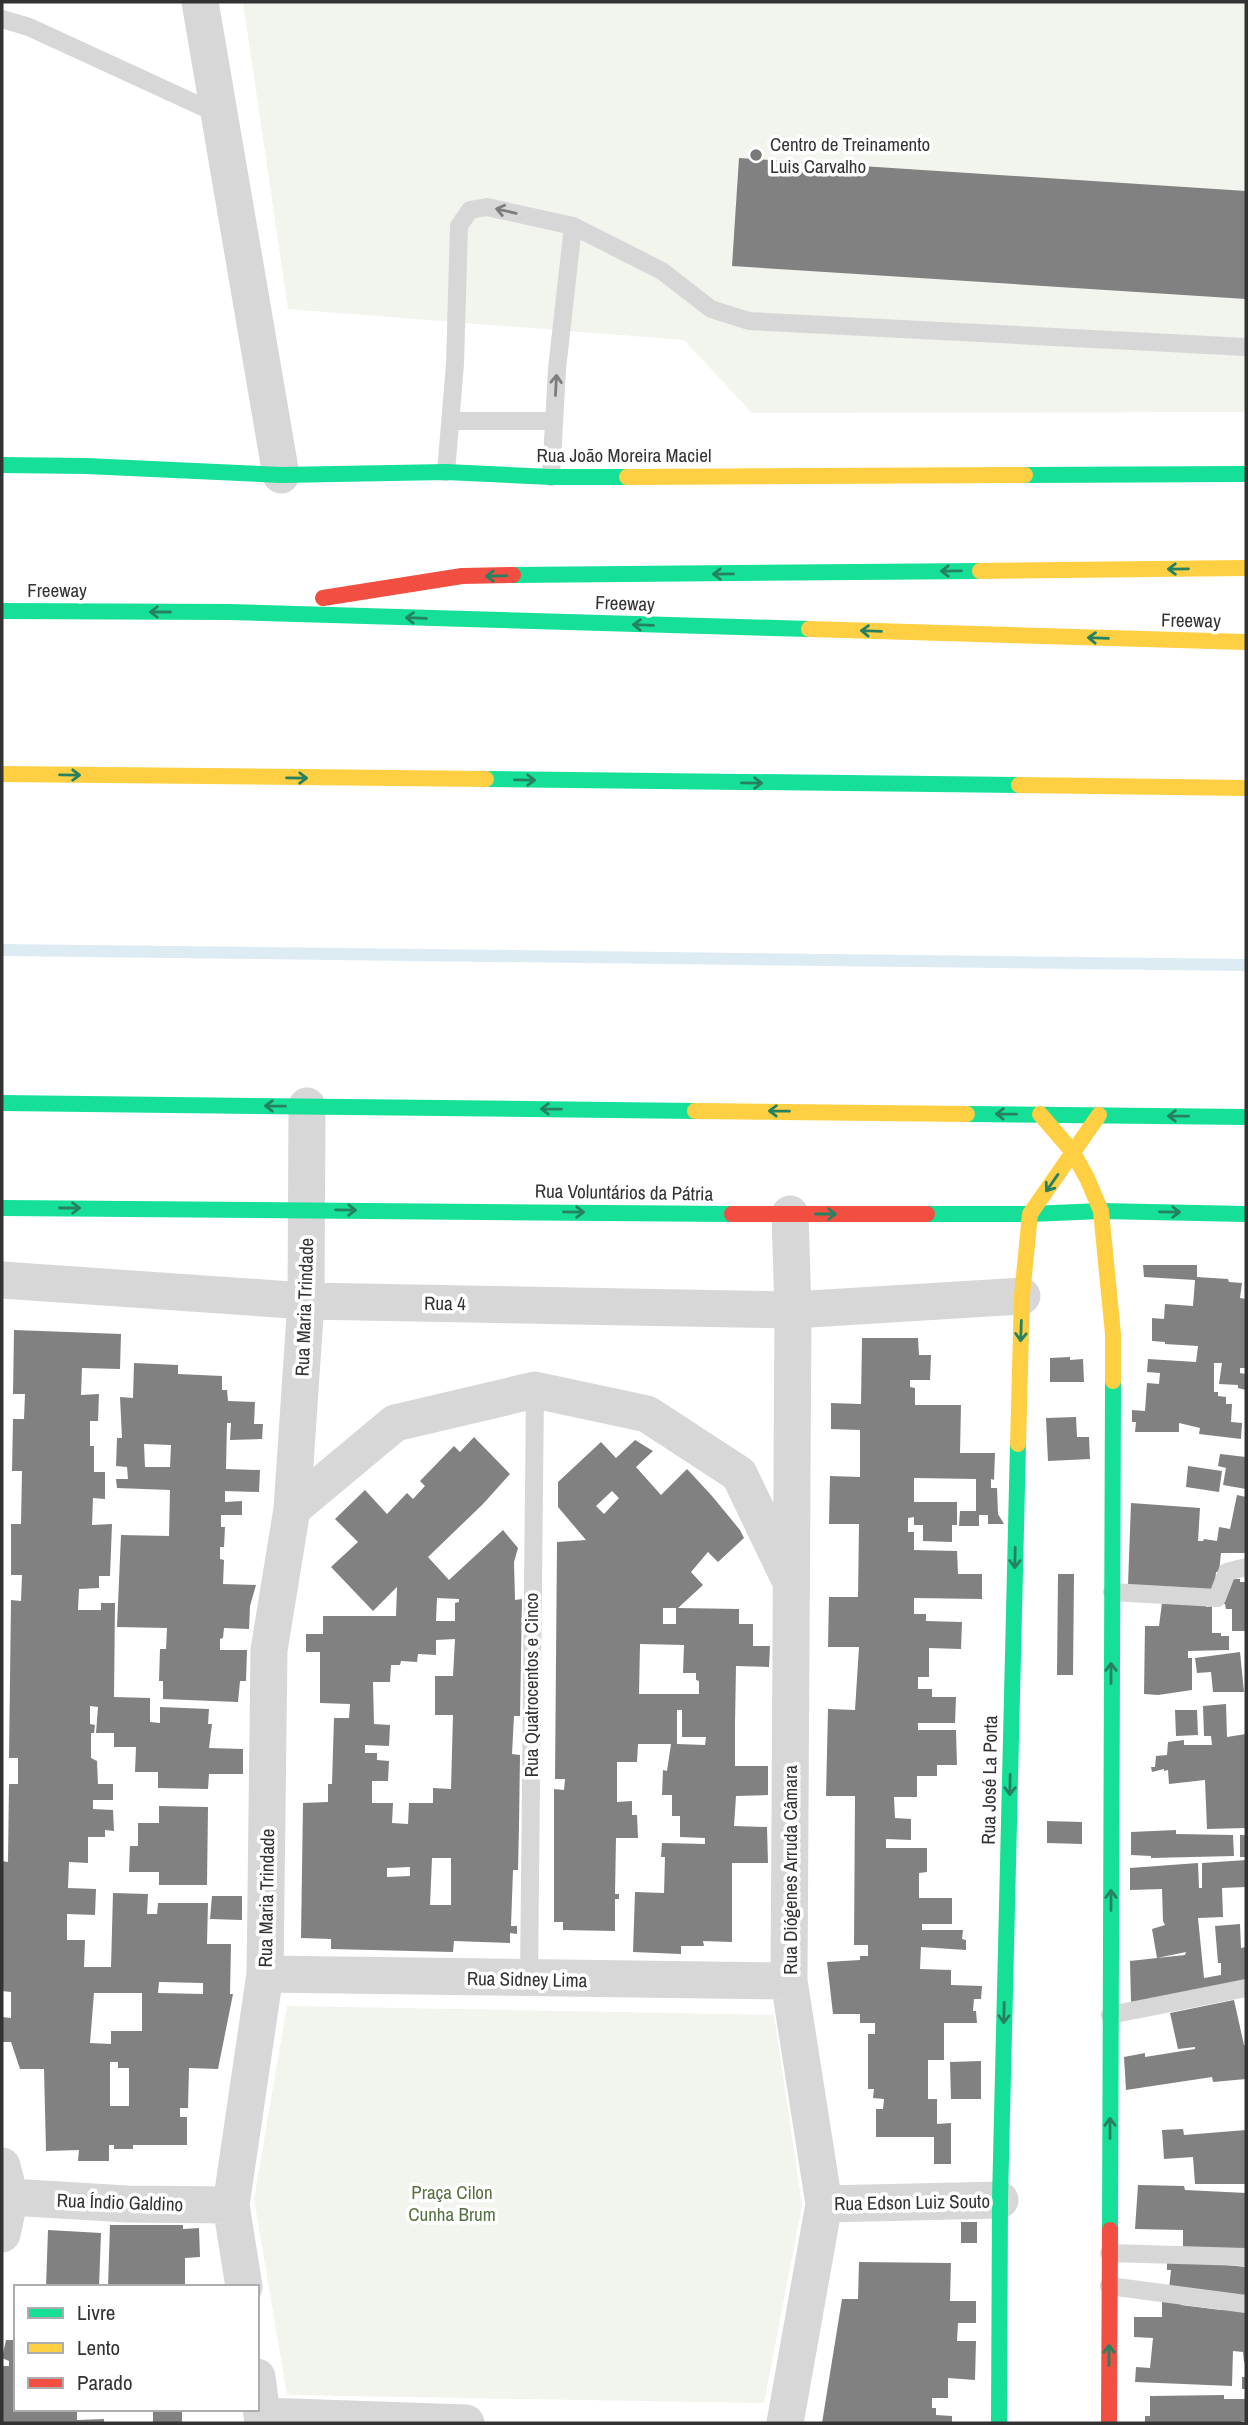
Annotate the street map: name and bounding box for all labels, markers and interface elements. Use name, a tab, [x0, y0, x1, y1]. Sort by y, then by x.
place label: Centro de Treinamento Luis Carvalho	[770, 131, 930, 179]
marker: Centro de Treinamento Luis Carvalho	[748, 147, 764, 163]
one-way arrow	[495, 204, 518, 217]
one-way arrow	[549, 373, 562, 396]
street label: Rua João Moreira Maciel	[537, 442, 711, 468]
one-way arrow	[1167, 562, 1190, 576]
one-way arrow	[939, 565, 962, 578]
one-way arrow	[712, 567, 735, 581]
one-way arrow	[484, 569, 507, 583]
street label: Freeway	[27, 577, 87, 603]
street label: Freeway	[595, 589, 656, 617]
one-way arrow	[149, 605, 172, 619]
street label: Freeway	[1161, 606, 1221, 634]
one-way arrow	[405, 611, 428, 624]
one-way arrow	[632, 618, 655, 631]
one-way arrow	[859, 625, 882, 638]
one-way arrow	[1087, 631, 1110, 645]
one-way arrow	[58, 768, 81, 782]
one-way arrow	[286, 771, 309, 784]
one-way arrow	[513, 773, 536, 787]
one-way arrow	[741, 776, 764, 789]
one-way arrow	[263, 1099, 286, 1113]
one-way arrow	[540, 1102, 563, 1116]
one-way arrow	[767, 1104, 790, 1118]
one-way arrow	[995, 1107, 1018, 1121]
one-way arrow	[1167, 1109, 1190, 1123]
one-way arrow	[1045, 1173, 1059, 1192]
street label: Rua Voluntários da Pátria	[535, 1177, 714, 1207]
one-way arrow	[58, 1202, 81, 1215]
one-way arrow	[335, 1203, 358, 1217]
one-way arrow	[562, 1205, 585, 1219]
one-way arrow	[1158, 1206, 1181, 1219]
one-way arrow	[814, 1207, 837, 1221]
street label: Rua Maria Trindade	[289, 1237, 319, 1377]
street label: Rua 4	[424, 1290, 466, 1316]
one-way arrow	[1014, 1319, 1027, 1342]
one-way arrow	[1008, 1546, 1022, 1569]
street label: Rua Quatrocentos e Cinco	[518, 1593, 544, 1777]
one-way arrow	[1104, 1661, 1118, 1684]
street label: Rua José La Porta	[975, 1715, 1003, 1845]
street label: Rua Diógenes Arruda Câmara	[777, 1765, 803, 1975]
one-way arrow	[1003, 1774, 1016, 1797]
street label: Rua Maria Trindade	[252, 1828, 280, 1968]
one-way arrow	[1104, 1889, 1118, 1912]
street label: Rua Sidney Lima	[467, 1965, 588, 1993]
one-way arrow	[998, 2001, 1011, 2024]
one-way arrow	[1103, 2116, 1117, 2139]
park label: Praça Cilon Cunha Brum	[408, 2179, 496, 2227]
street label: Rua Índio Galdino	[56, 2187, 184, 2217]
street label: Rua Edson Luiz Souto	[834, 2188, 990, 2216]
legend	[14, 2285, 259, 2411]
text: Livre	[77, 2298, 115, 2327]
text: Lento	[77, 2333, 120, 2362]
one-way arrow	[1102, 2344, 1116, 2367]
text: Parado	[77, 2368, 133, 2397]

